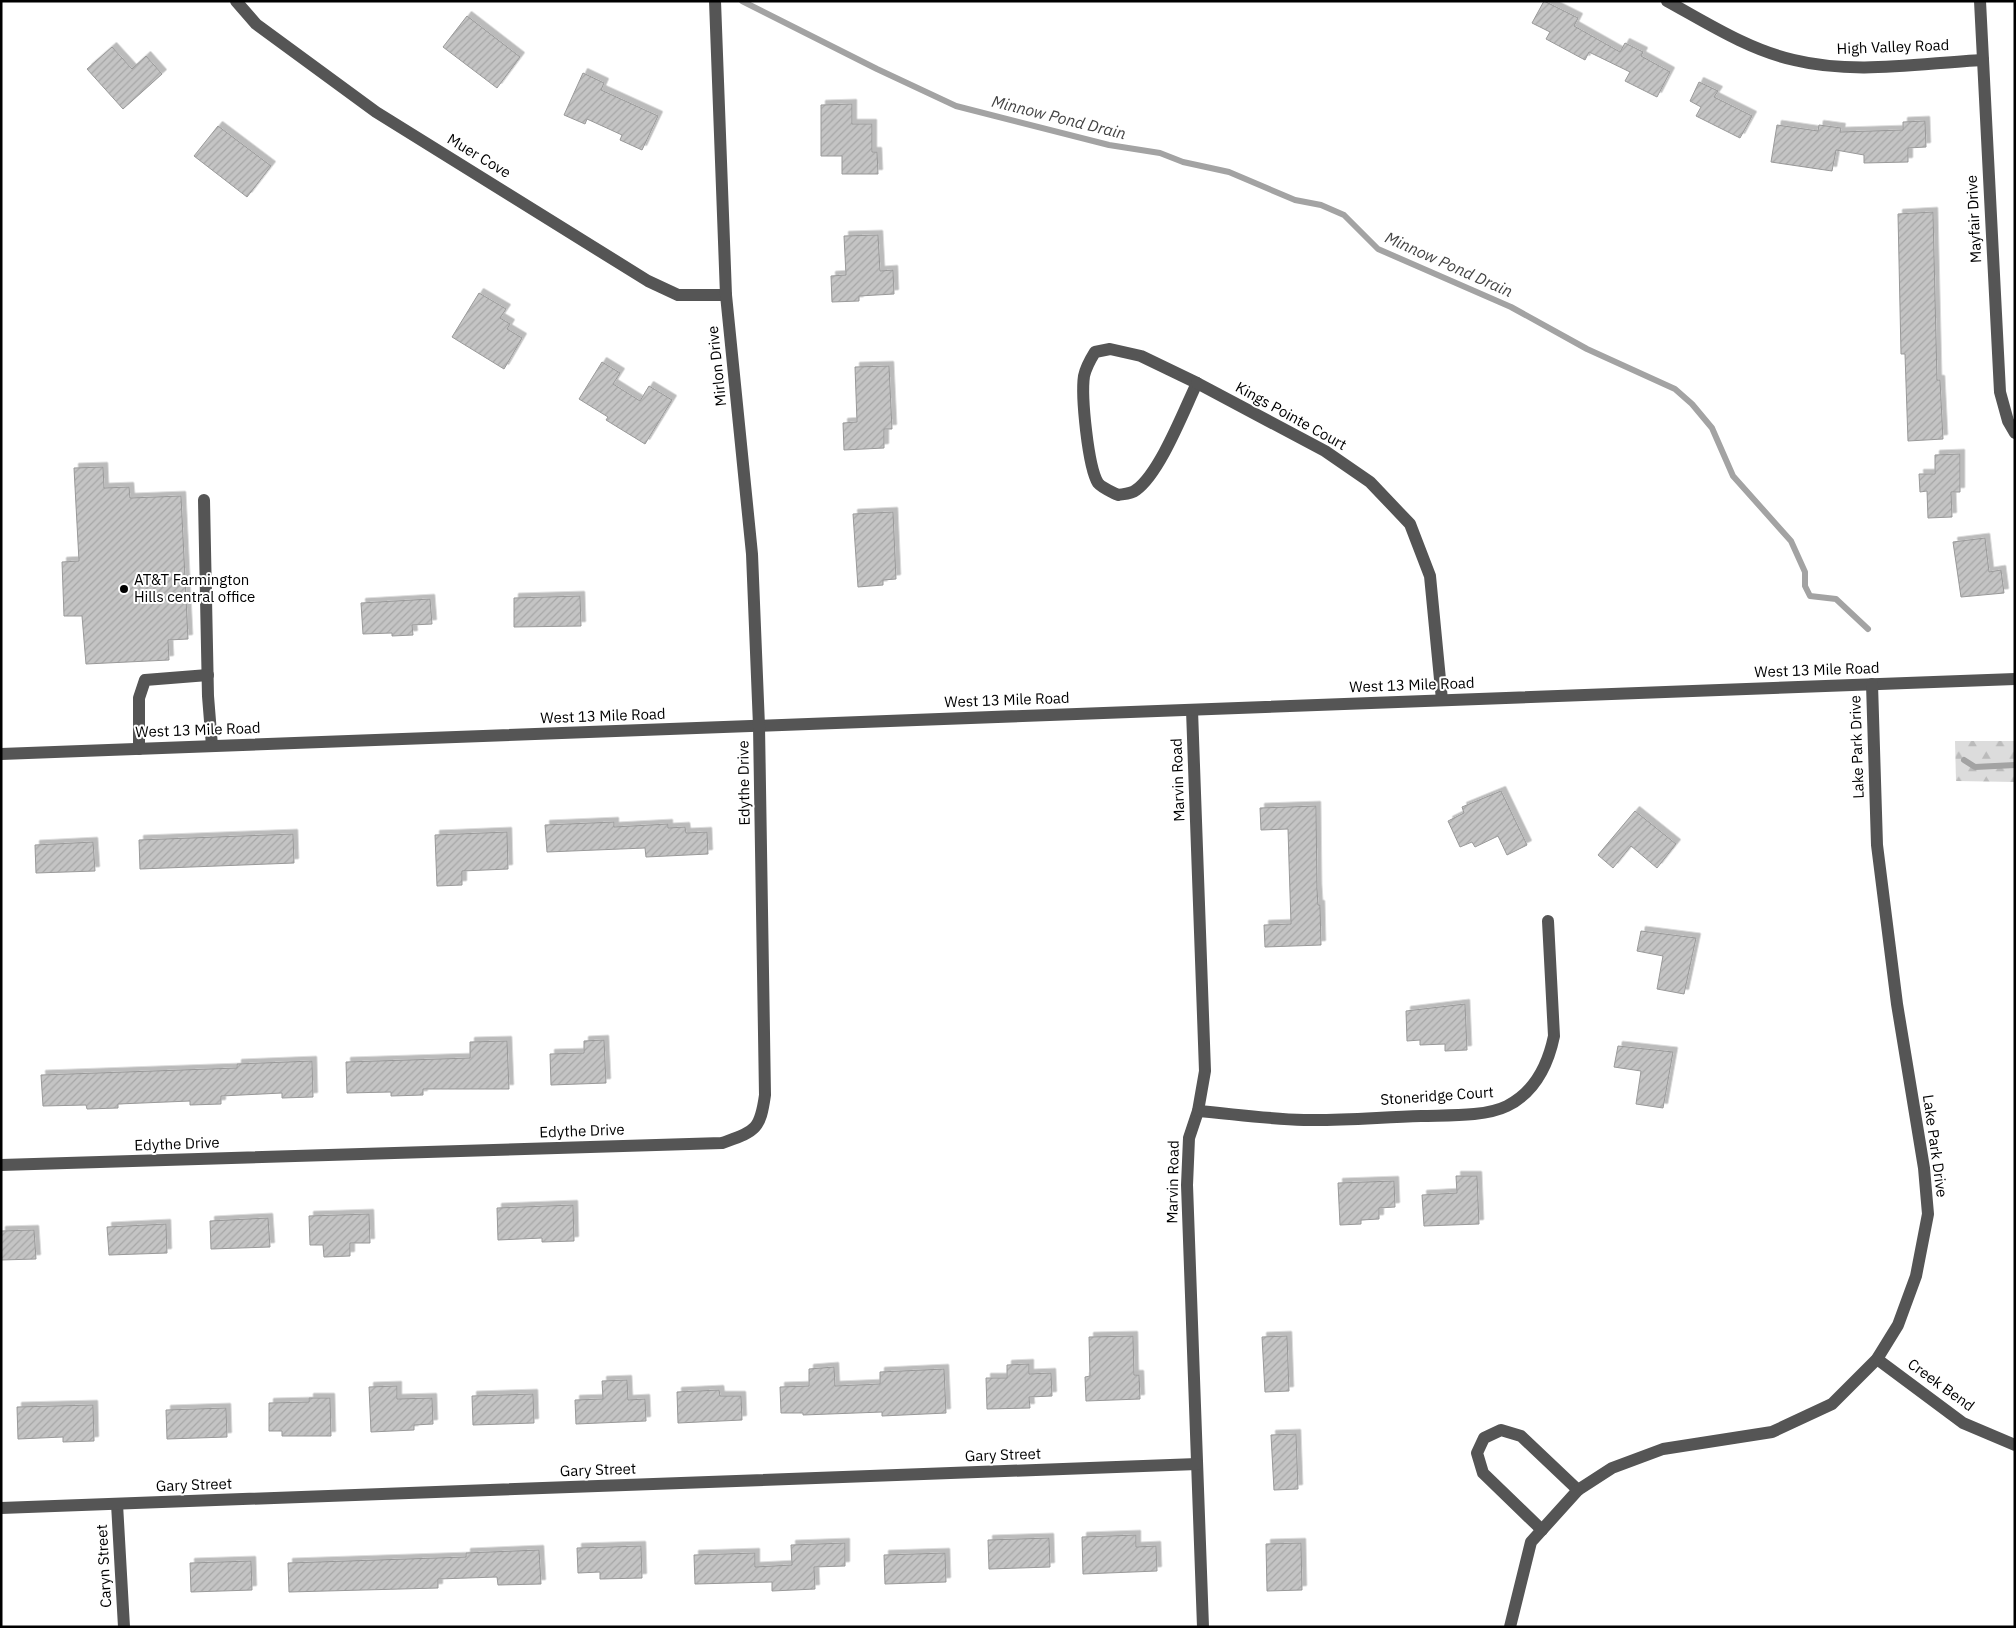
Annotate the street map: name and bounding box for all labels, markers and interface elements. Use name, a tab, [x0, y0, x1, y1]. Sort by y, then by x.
street label: High Valley Road	[1836, 35, 1950, 58]
water label: Minnow Pond Drain	[990, 91, 1128, 143]
street label: Muer Cove	[444, 129, 515, 182]
street label: Mayfair Drive	[1962, 175, 1985, 264]
water label: Minnow Pond Drain	[1382, 227, 1516, 301]
street label: Mirlon Drive	[703, 325, 730, 407]
street label: Kings Pointe Court	[1232, 377, 1350, 454]
place label: AT&T Farmington Hills central office	[134, 570, 255, 606]
marker: AT&T Farmington Hills central office	[118, 583, 130, 595]
street label: West 13 Mile Road	[1754, 658, 1880, 681]
street label: West 13 Mile Road	[1349, 673, 1475, 696]
street label: West 13 Mile Road	[944, 688, 1070, 711]
street label: Lake Park Drive	[1845, 695, 1868, 799]
street label: West 13 Mile Road	[540, 704, 666, 727]
street label: West 13 Mile Road	[135, 718, 261, 741]
street label: Marvin Road	[1167, 738, 1188, 822]
street label: Edythe Drive	[733, 740, 754, 826]
street label: Stoneridge Court	[1380, 1082, 1494, 1109]
street label: Lake Park Drive	[1919, 1093, 1952, 1199]
street label: Edythe Drive	[539, 1120, 625, 1141]
street label: Edythe Drive	[134, 1133, 220, 1154]
street label: Marvin Road	[1162, 1140, 1183, 1224]
street label: Creek Bend	[1904, 1354, 1978, 1415]
street label: Gary Street	[965, 1444, 1041, 1465]
street label: Gary Street	[560, 1459, 636, 1480]
street label: Gary Street	[156, 1474, 232, 1495]
street label: Caryn Street	[92, 1524, 115, 1608]

